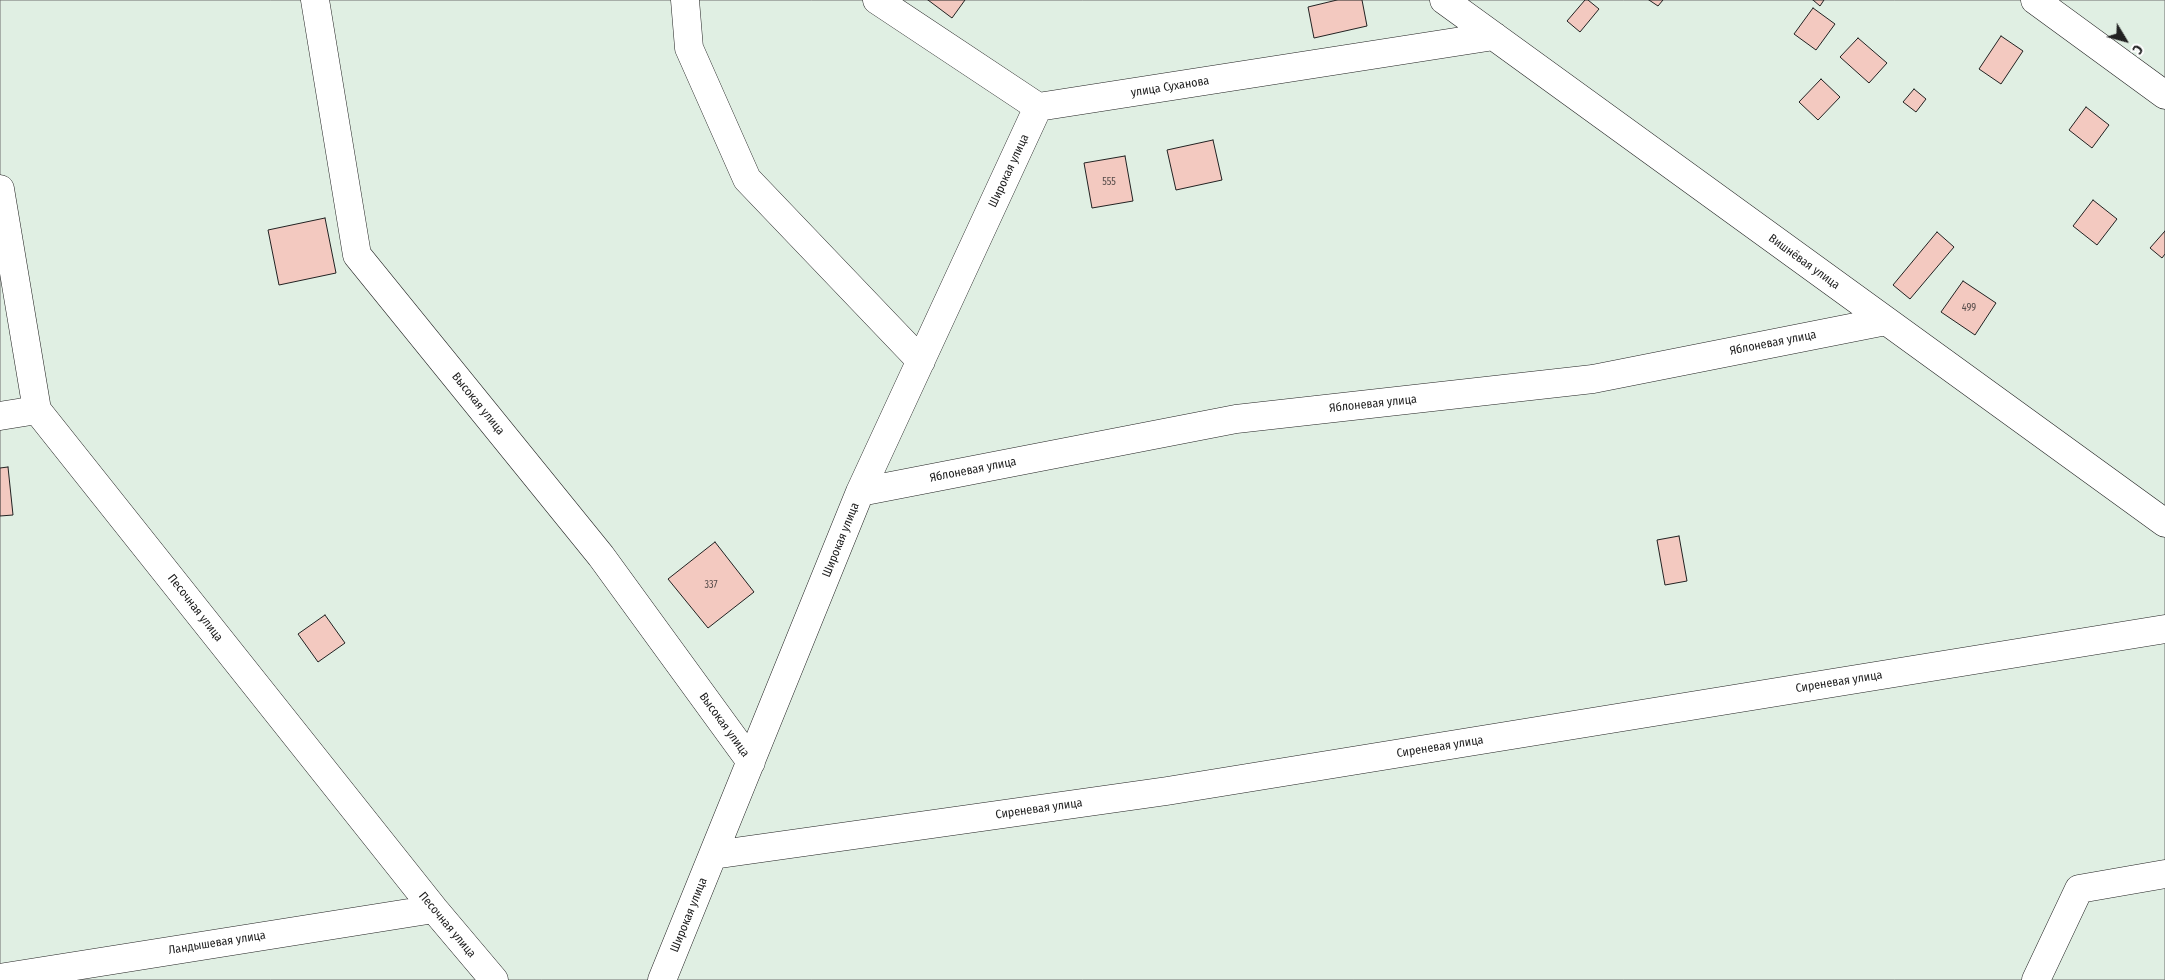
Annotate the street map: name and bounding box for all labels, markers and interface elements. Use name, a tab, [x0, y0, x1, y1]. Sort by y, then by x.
north arrow	[2100, 15, 2150, 65]
text: С	[2128, 41, 2146, 57]
street label: улица Суханова	[1130, 74, 1210, 100]
street label: Широкая улица	[986, 132, 1032, 210]
house number: 555	[1102, 176, 1116, 188]
street label: Вишнёвая улица	[1766, 231, 1842, 293]
house number: 499	[1962, 302, 1976, 314]
street label: Яблоневая улица	[1728, 328, 1818, 358]
street label: Высокая улица	[449, 370, 507, 438]
street label: Яблоневая улица	[1328, 392, 1418, 416]
street label: Яблоневая улица	[928, 455, 1018, 485]
street label: Широкая улица	[819, 501, 863, 579]
street label: Песочная улица	[164, 571, 226, 645]
house number: 337	[704, 579, 718, 591]
street label: Сиреневая улица	[1795, 668, 1883, 696]
street label: Высокая улица	[696, 690, 752, 760]
street label: Сиреневая улица	[1396, 733, 1484, 761]
street label: Сиреневая улица	[995, 796, 1083, 822]
street label: Широкая улица	[667, 876, 711, 954]
street label: Песочная улица	[415, 889, 479, 961]
street label: Ландышевая улица	[167, 928, 267, 958]

